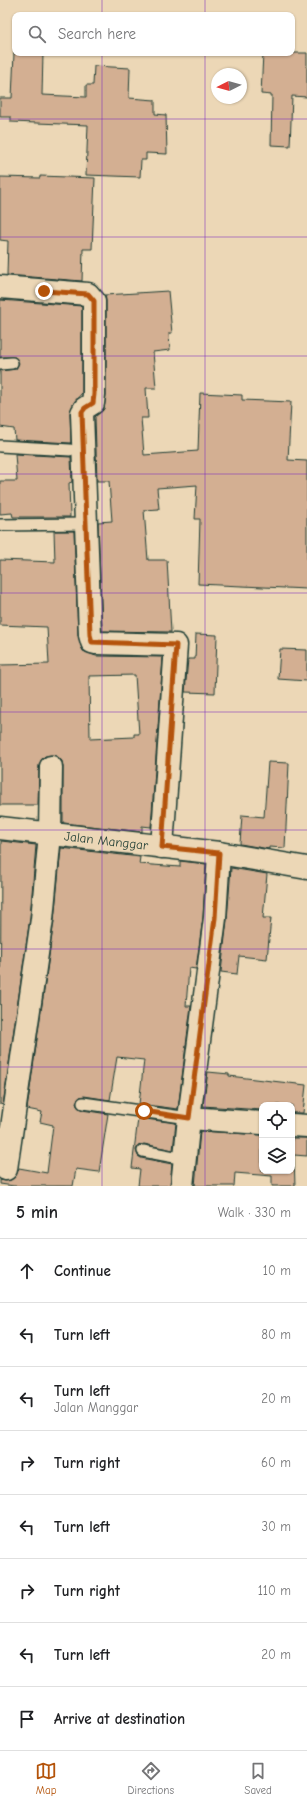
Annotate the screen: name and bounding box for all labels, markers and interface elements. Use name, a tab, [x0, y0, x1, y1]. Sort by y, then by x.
search box	[12, 12, 295, 56]
icon: search	[26, 23, 48, 45]
text: Search here	[58, 25, 136, 43]
north arrow	[211, 68, 247, 104]
route end	[35, 282, 53, 300]
street label: Jalan Manggar	[64, 828, 150, 852]
route start	[135, 1102, 153, 1120]
map controls	[259, 1102, 295, 1174]
button: locate	[259, 1102, 295, 1138]
button: layers	[259, 1138, 295, 1174]
text: 5 min	[16, 1203, 58, 1222]
text: Walk · 330 m	[218, 1205, 291, 1220]
icon: ahead	[16, 1260, 38, 1282]
text: Continue	[54, 1262, 111, 1280]
text: 10 m	[263, 1263, 291, 1278]
icon: left	[16, 1324, 38, 1346]
text: Turn left	[54, 1326, 110, 1344]
text: 80 m	[261, 1327, 291, 1342]
text: Turn left	[54, 1382, 110, 1400]
icon: left	[16, 1388, 38, 1410]
text: 20 m	[261, 1391, 291, 1406]
text: Jalan Manggar	[54, 1400, 138, 1415]
icon: right	[16, 1452, 38, 1474]
text: Turn right	[54, 1454, 120, 1472]
text: 60 m	[261, 1455, 291, 1470]
icon: left	[16, 1516, 38, 1538]
text: Turn left	[54, 1518, 110, 1536]
text: 30 m	[261, 1519, 291, 1534]
icon: right	[16, 1580, 38, 1602]
text: Turn right	[54, 1582, 120, 1600]
text: 110 m	[258, 1583, 291, 1598]
icon: left	[16, 1644, 38, 1666]
text: Turn left	[54, 1646, 110, 1664]
text: 20 m	[261, 1647, 291, 1662]
icon: arrive	[16, 1708, 38, 1730]
text: Arrive at destination	[54, 1710, 185, 1728]
tab: Map	[35, 1760, 57, 1797]
tab: Directions	[127, 1760, 174, 1797]
tab: Saved	[244, 1760, 272, 1797]

